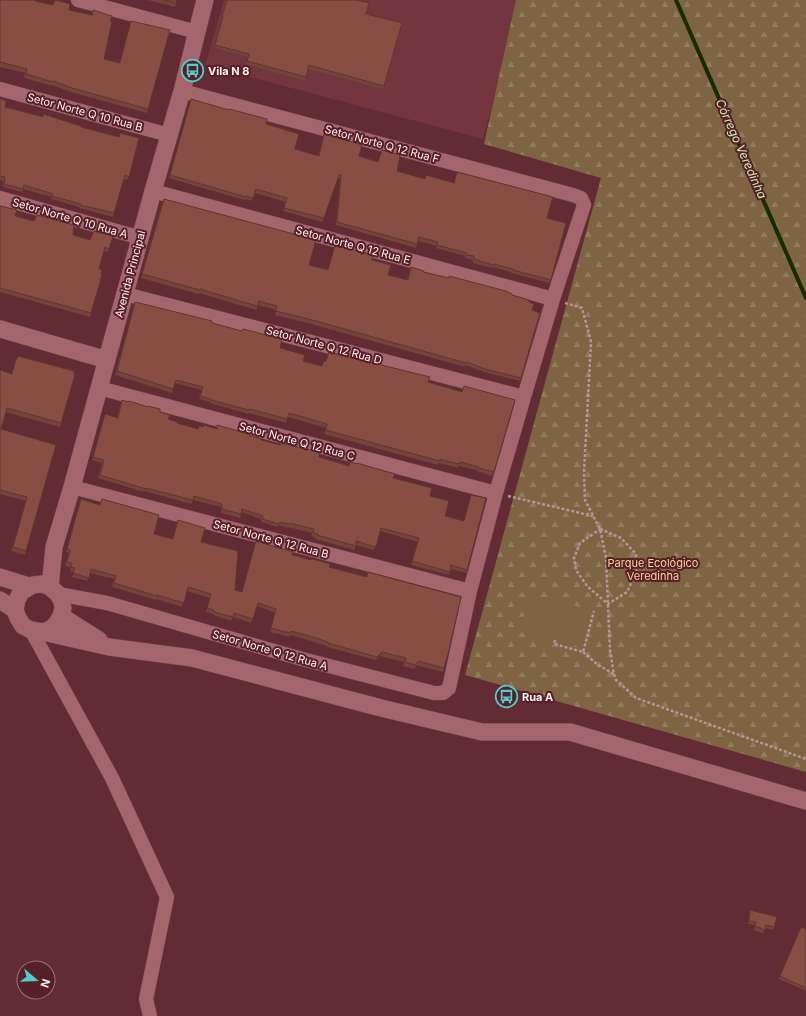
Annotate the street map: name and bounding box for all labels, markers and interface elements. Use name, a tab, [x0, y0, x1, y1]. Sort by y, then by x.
bus stop icon: Vila N 8	[179, 58, 205, 84]
place label: Vila N 8	[208, 64, 249, 78]
street label: Setor Norte Q 10 Rua B	[26, 90, 144, 134]
water label: Córrego Veredinha	[713, 97, 770, 201]
street label: Setor Norte Q 12 Rua F	[323, 122, 441, 166]
street label: Setor Norte Q 10 Rua A	[11, 195, 130, 241]
street label: Setor Norte Q 12 Rua E	[294, 223, 412, 267]
street label: Avenida Principal	[112, 229, 148, 319]
street label: Setor Norte Q 12 Rua D	[264, 323, 384, 367]
street label: Setor Norte Q 12 Rua C	[237, 419, 357, 463]
street label: Setor Norte Q 12 Rua B	[212, 517, 330, 561]
park label: Parque Ecológico Veredinha	[608, 556, 699, 583]
street label: Setor Norte Q 12 Rua A	[211, 627, 330, 673]
bus stop icon: Rua A	[494, 684, 520, 710]
place label: Rua A	[522, 690, 553, 704]
north arrow	[16, 960, 56, 1000]
text: N	[37, 977, 53, 990]

